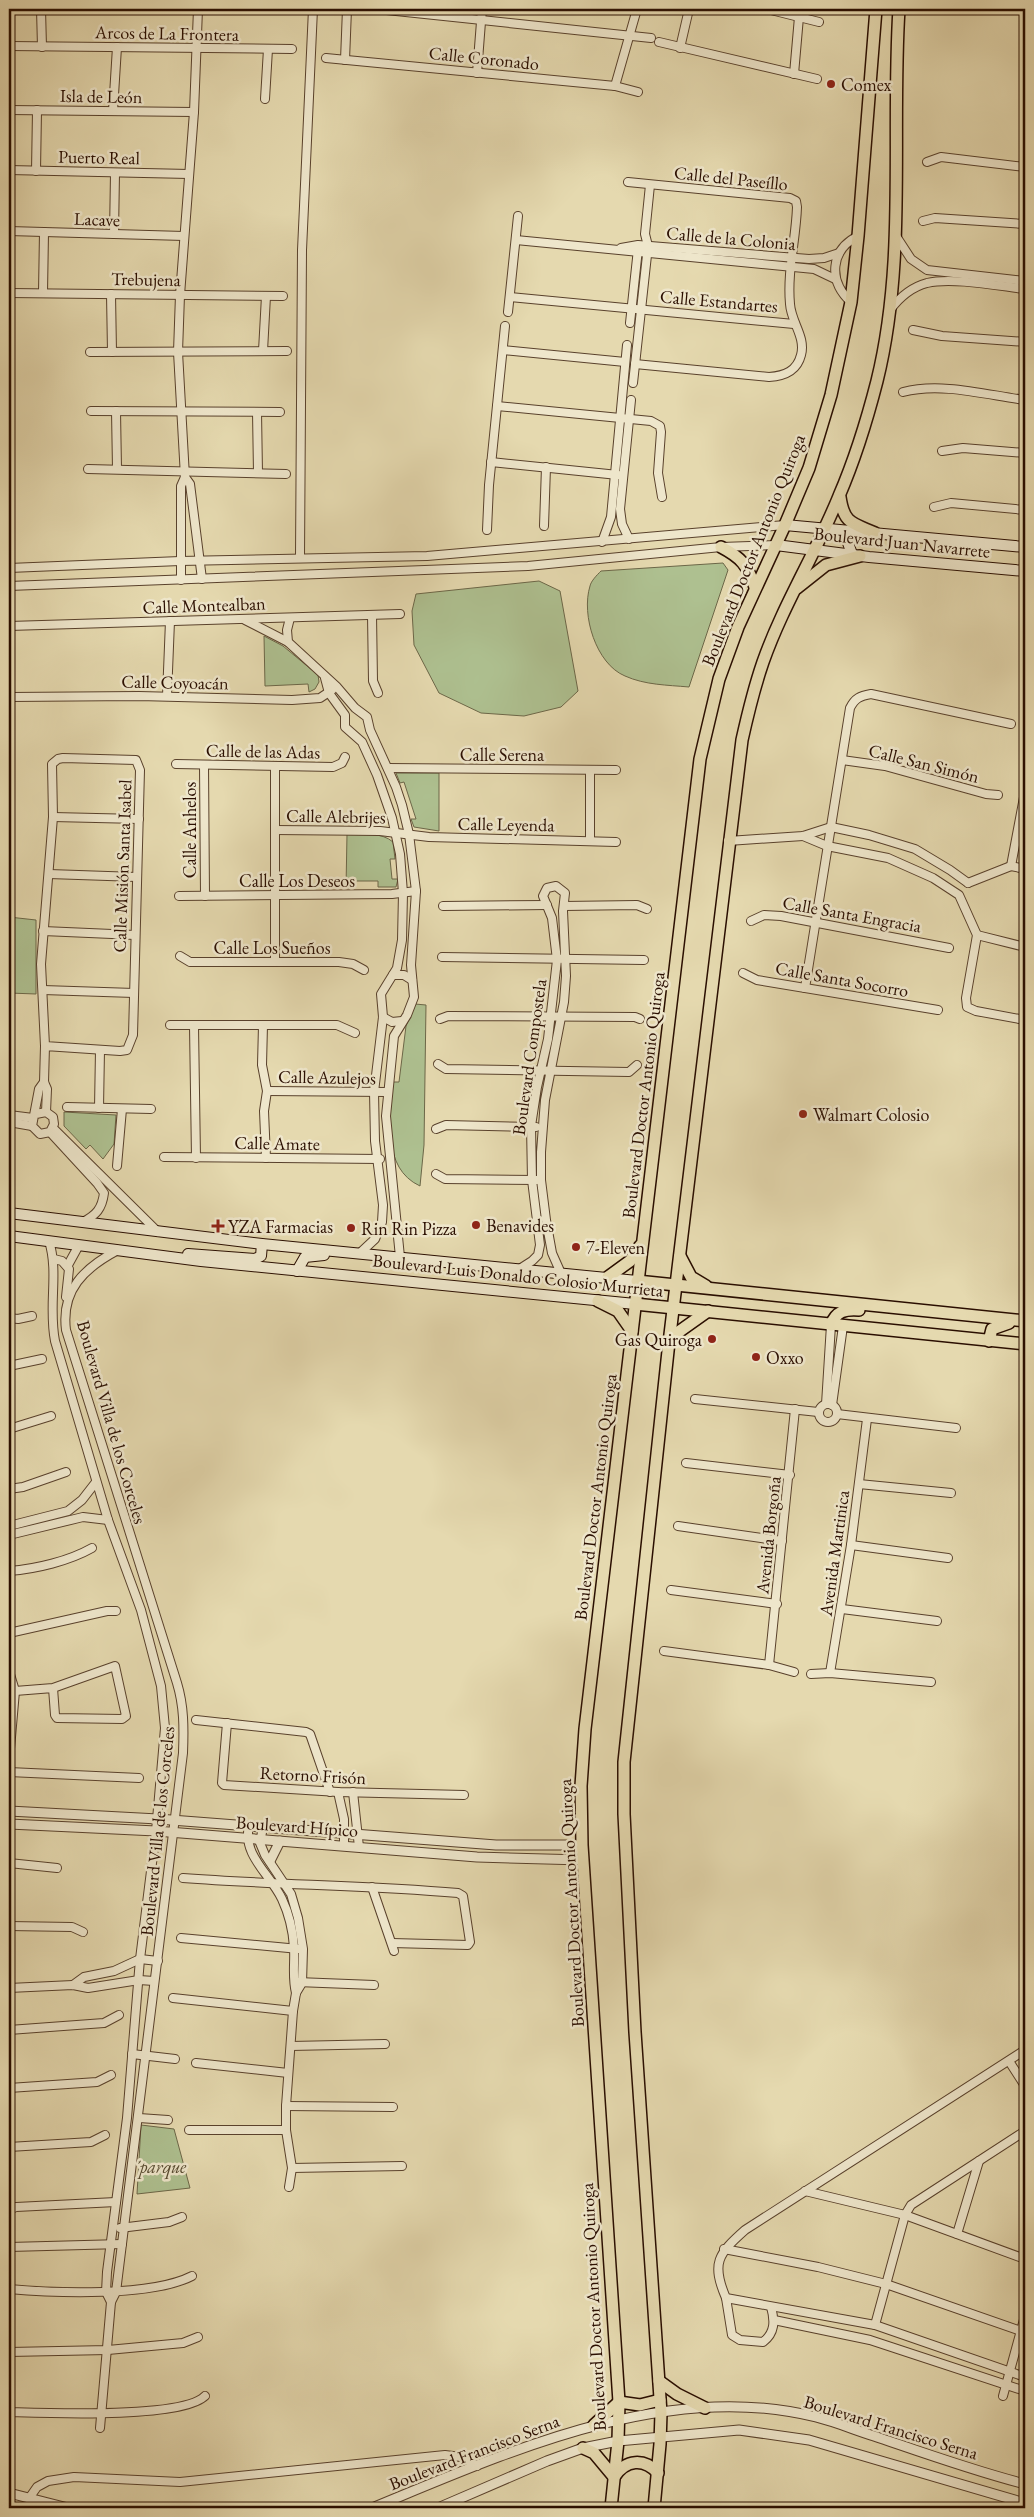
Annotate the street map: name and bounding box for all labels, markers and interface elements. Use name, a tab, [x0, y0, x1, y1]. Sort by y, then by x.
street label: Arcos de La Frontera	[94, 20, 240, 46]
street label: Calle Coronado	[428, 41, 540, 75]
place label: Comex	[841, 73, 891, 96]
marker: Comex	[825, 78, 837, 90]
street label: Isla de León	[60, 84, 143, 108]
street label: Puerto Real	[58, 145, 140, 169]
street label: Calle del Paseíllo	[673, 161, 789, 195]
street label: Lacave	[74, 207, 120, 231]
street label: Calle de la Colonia	[665, 221, 797, 255]
street label: Trebujena	[111, 267, 182, 291]
street label: Calle Estandartes	[659, 284, 779, 318]
street label: Boulevard Doctor Antonio Quiroga	[696, 430, 810, 669]
street label: Boulevard Juan Navarrete	[813, 521, 991, 563]
street label: Calle Montealban	[142, 591, 266, 619]
street label: Calle Coyoacán	[121, 670, 229, 694]
street label: Calle San Simón	[866, 738, 982, 788]
street label: Calle de las Adas	[206, 739, 321, 763]
street label: Calle Serena	[460, 743, 545, 766]
street label: Calle Misión Santa Isabel	[107, 779, 137, 953]
street label: Calle Anhelos	[178, 782, 201, 878]
street label: Calle Alebrijes	[286, 804, 386, 828]
street label: Calle Leyenda	[457, 812, 556, 836]
street label: Calle Los Deseos	[239, 869, 355, 892]
street label: Calle Santa Engracia	[781, 890, 924, 938]
street label: Calle Los Sueños	[213, 936, 331, 959]
street label: Calle Santa Socorro	[774, 956, 910, 1002]
street label: Boulevard Doctor Antonio Quiroga	[616, 970, 670, 1220]
street label: Boulevard Compostela	[507, 976, 551, 1137]
street label: Calle Azulejos	[278, 1065, 376, 1089]
place label: Walmart Colosio	[813, 1103, 930, 1126]
marker: Walmart Colosio	[797, 1108, 809, 1120]
street label: Calle Amate	[234, 1131, 320, 1155]
place label: Benavides	[486, 1214, 554, 1237]
place label: YZA Farmacias	[228, 1215, 333, 1238]
place label: Rin Rin Pizza	[361, 1217, 458, 1240]
marker: Benavides	[470, 1219, 482, 1231]
marker: YZA Farmacias	[212, 1220, 224, 1232]
marker: Rin Rin Pizza	[345, 1222, 357, 1234]
place label: 7-Eleven	[586, 1236, 646, 1259]
marker: 7-Eleven	[570, 1241, 582, 1253]
street label: Boulevard Luis Donaldo Colosio Murrieta	[372, 1248, 665, 1302]
street label: Boulevard Villa de los Corceles	[72, 1318, 152, 1527]
place label: Gas Quiroga	[615, 1328, 703, 1351]
marker: Gas Quiroga	[706, 1333, 718, 1345]
place label: Oxxo	[766, 1346, 804, 1369]
marker: Oxxo	[750, 1351, 762, 1363]
street label: Boulevard Doctor Antonio Quiroga	[568, 1372, 622, 1622]
street label: Avenida Borgoña	[750, 1474, 786, 1596]
street label: Avenida Martinica	[814, 1488, 854, 1618]
street label: Boulevard Villa de los Corceles	[135, 1725, 179, 1937]
street label: Retorno Frisón	[259, 1761, 367, 1789]
street label: Boulevard Doctor Antonio Quiroga	[553, 1778, 589, 2028]
street label: Boulevard Hípico	[235, 1810, 359, 1842]
park label: ´parque	[136, 2155, 187, 2180]
street label: Boulevard Doctor Antonio Quiroga	[575, 2182, 611, 2432]
street label: Boulevard Francisco Serna	[801, 2390, 982, 2465]
street label: Boulevard Francisco Serna	[385, 2409, 563, 2495]

